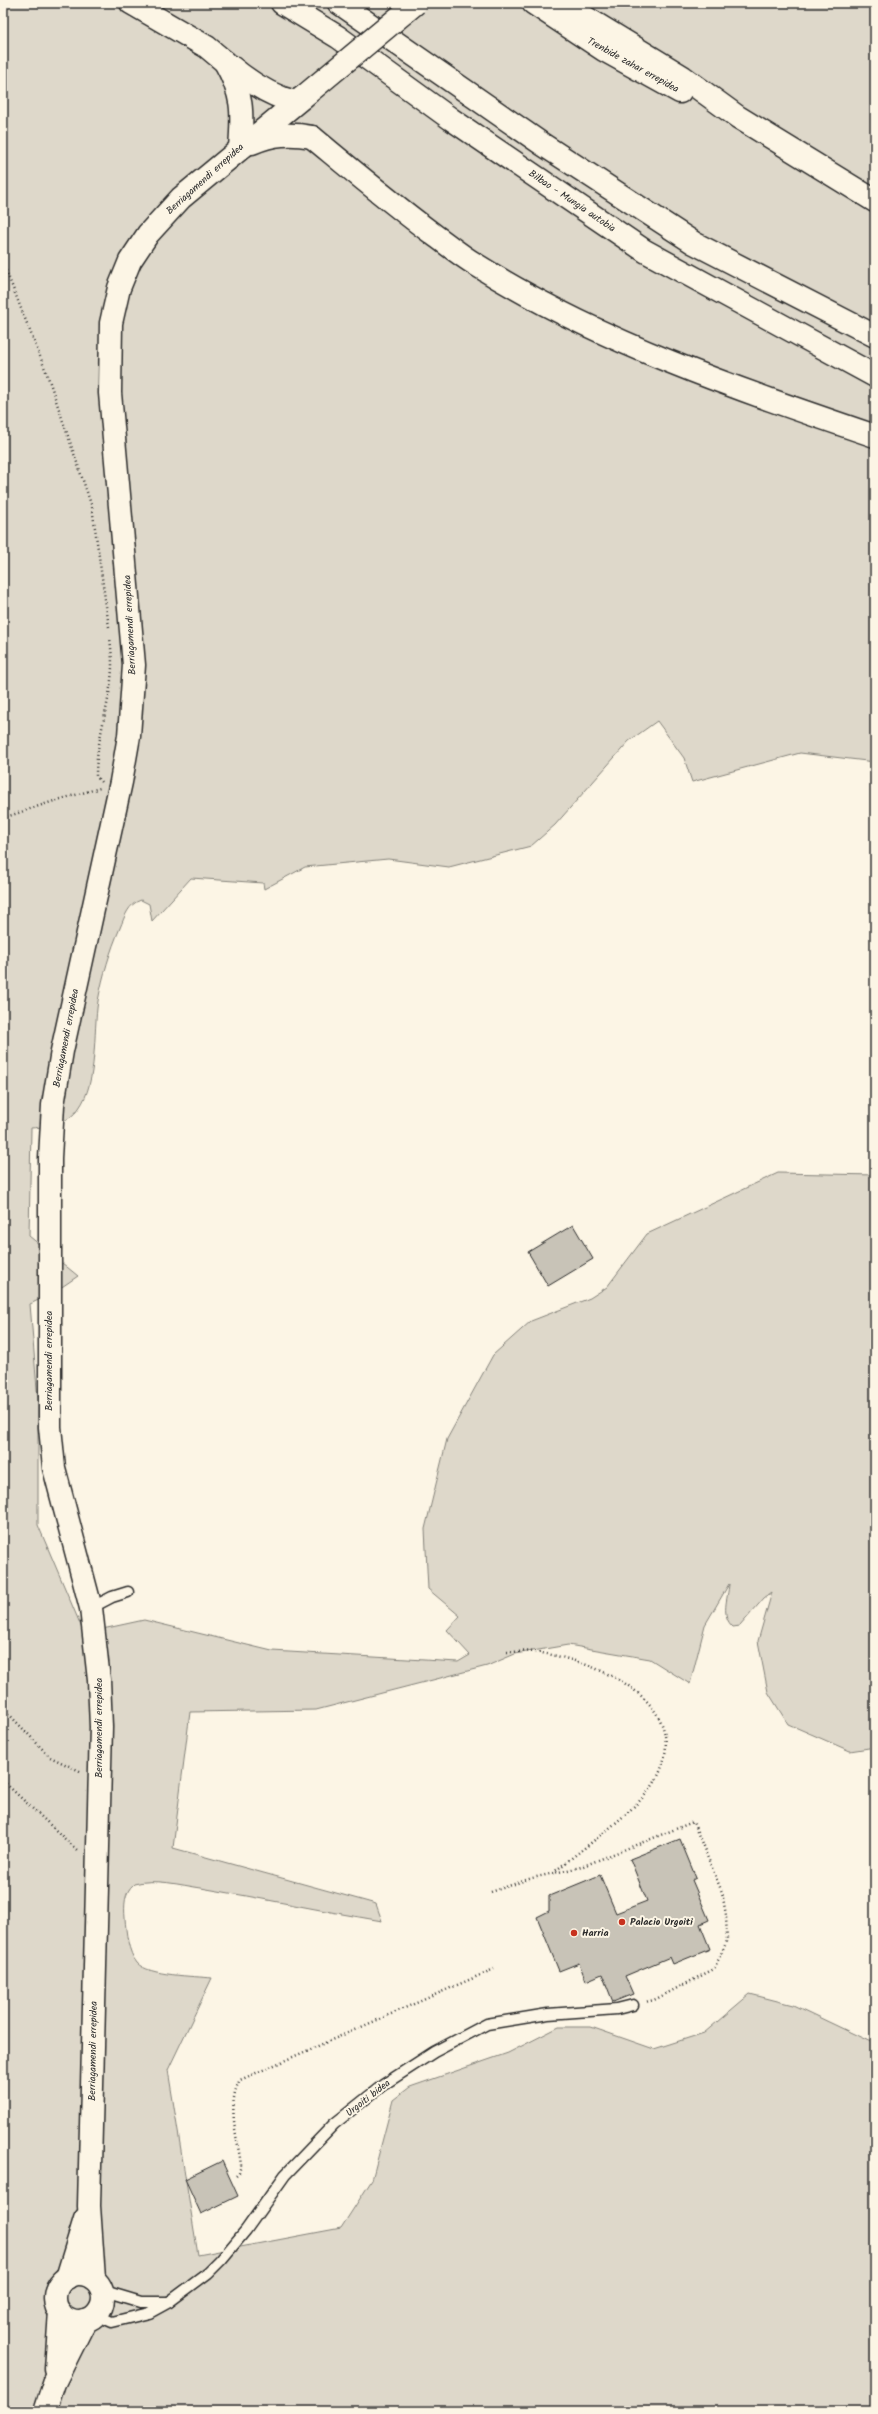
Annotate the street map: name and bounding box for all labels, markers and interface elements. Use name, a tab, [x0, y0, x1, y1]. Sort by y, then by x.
street label: Trenbide zahar errepidea	[584, 33, 682, 97]
street label: Berriagamendi errepidea	[162, 139, 248, 218]
street label: Bilbao - Mungia autobia	[525, 166, 619, 236]
street label: Berriagamendi errepidea	[119, 574, 141, 675]
street label: Berriagamendi errepidea	[49, 987, 83, 1089]
street label: Berriagamendi errepidea	[41, 1311, 57, 1411]
street label: Berriagamendi errepidea	[91, 1678, 107, 1778]
place label: Palacio Urgoiti	[630, 1914, 693, 1930]
marker: Palacio Urgoiti	[617, 1917, 627, 1927]
place label: Harria	[582, 1925, 609, 1941]
marker: Harria	[569, 1928, 579, 1938]
street label: Berriagamendi errepidea	[84, 2000, 102, 2101]
street label: Urgoiti bidea	[342, 2075, 394, 2121]

